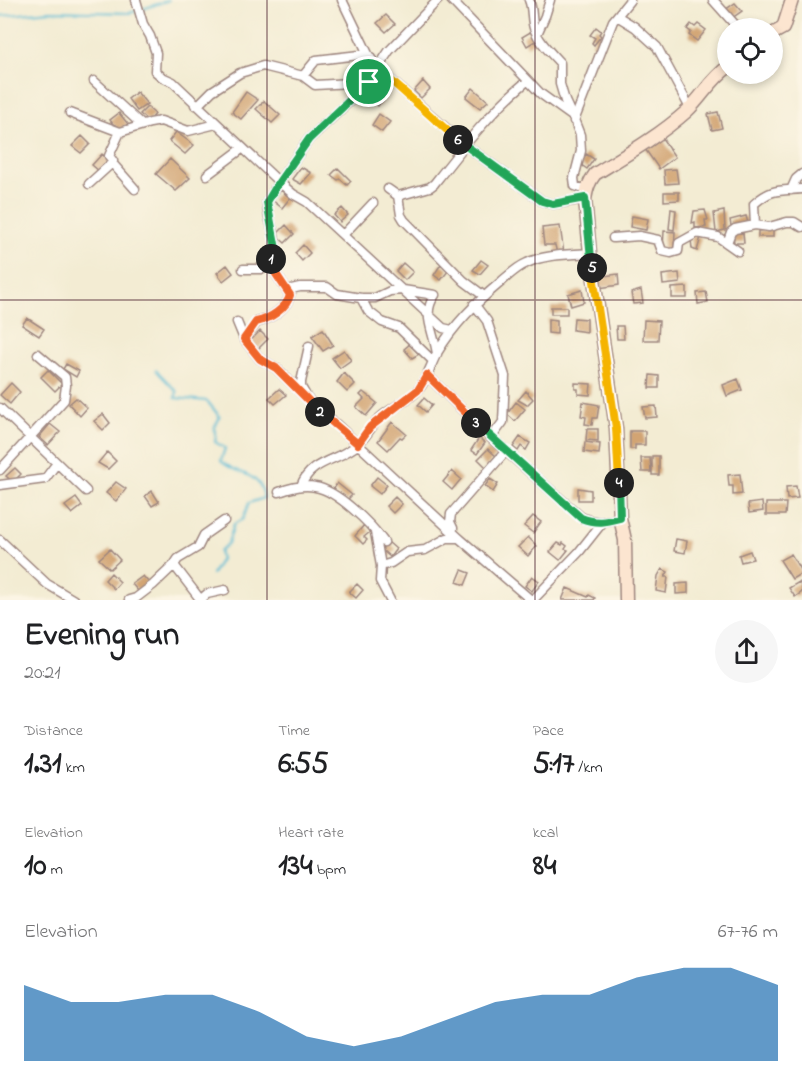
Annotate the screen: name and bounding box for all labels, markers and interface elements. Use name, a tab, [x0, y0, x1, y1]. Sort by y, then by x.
map controls	[717, 18, 783, 84]
button: locate	[717, 18, 783, 84]
pin	[343, 56, 394, 107]
icon: arrive	[352, 65, 385, 98]
pin: 6	[443, 125, 473, 155]
text: 6	[454, 128, 462, 152]
pin: 1	[256, 244, 286, 274]
text: 1	[268, 247, 274, 271]
pin: 5	[577, 253, 607, 283]
text: 5	[587, 256, 597, 280]
pin: 2	[305, 397, 335, 427]
text: 2	[316, 400, 324, 424]
pin: 3	[461, 408, 491, 438]
text: 3	[473, 411, 479, 435]
pin: 4	[604, 468, 634, 498]
text: 4	[616, 471, 622, 495]
text: Evening run	[24, 612, 179, 660]
button: share	[715, 620, 778, 683]
text: 20:21	[24, 659, 61, 688]
text: Distance	[24, 719, 83, 743]
text: Time	[278, 719, 310, 743]
text: Pace	[533, 719, 564, 743]
text: 1.31	[24, 743, 62, 787]
text: 6:55	[278, 743, 328, 787]
text: 5:17	[533, 743, 574, 787]
text: km	[62, 756, 85, 780]
text: /km	[574, 756, 603, 780]
text: Elevation	[24, 821, 83, 845]
text: Heart rate	[278, 821, 344, 845]
text: kcal	[533, 821, 558, 845]
text: 10	[24, 845, 47, 889]
text: 134	[278, 845, 313, 889]
text: 84	[533, 845, 556, 889]
text: m	[47, 858, 63, 882]
text: bpm	[313, 858, 346, 882]
text: Elevation	[24, 918, 98, 947]
text: 67–76 m	[718, 918, 778, 947]

